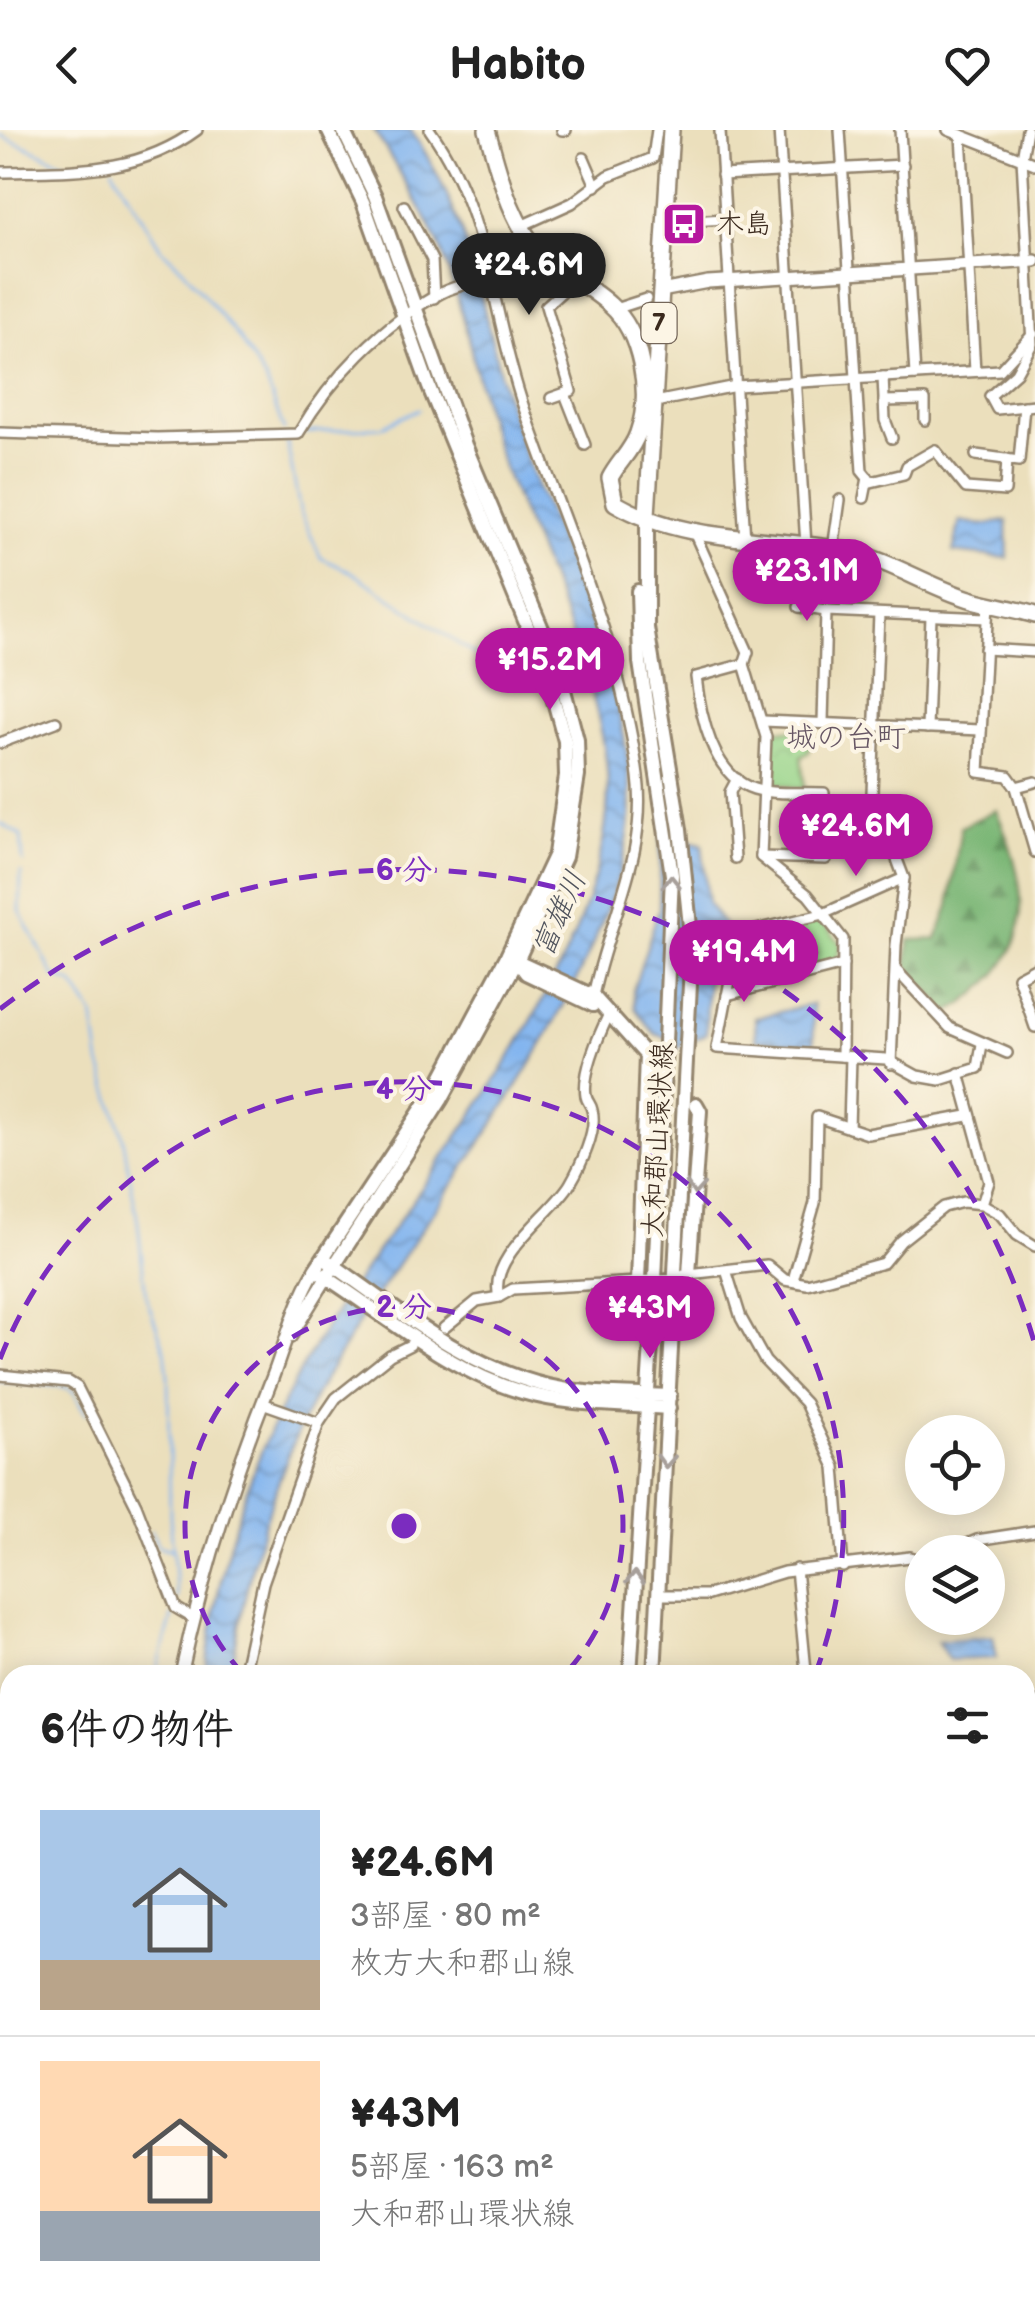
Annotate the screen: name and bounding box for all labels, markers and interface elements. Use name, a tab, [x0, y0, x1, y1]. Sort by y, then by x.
icon: back	[40, 38, 95, 93]
text: Habito	[449, 38, 586, 93]
icon: heart	[940, 38, 995, 93]
bus stop icon: 木島	[661, 201, 707, 247]
place label: 木島	[716, 208, 772, 241]
pin: ¥24.6M	[448, 233, 610, 318]
text: ¥24.6M	[474, 246, 584, 285]
road number: 7	[642, 303, 676, 343]
pin: ¥23.1M	[726, 539, 888, 624]
text: ¥23.1M	[755, 552, 859, 591]
pin: ¥15.2M	[469, 628, 631, 713]
text: ¥15.2M	[497, 641, 603, 680]
district label: 城の台町	[786, 720, 906, 756]
pin: ¥24.6M	[775, 794, 937, 879]
text: ¥24.6M	[801, 807, 911, 846]
text: 6 分	[376, 853, 432, 889]
water label: 富雄川	[525, 866, 595, 962]
one-way arrow	[660, 873, 682, 888]
pin: ¥19.4M	[663, 920, 825, 1005]
text: ¥19.4M	[691, 933, 797, 972]
street label: 大和郡山環状線	[636, 1041, 680, 1239]
text: 4 分	[376, 1072, 432, 1108]
one-way arrow	[685, 1181, 706, 1197]
pin: ¥43M	[591, 1276, 709, 1361]
text: ¥43M	[608, 1289, 692, 1328]
text: 2 分	[376, 1290, 432, 1326]
map controls	[905, 1415, 1005, 1635]
button: locate	[905, 1415, 1005, 1515]
one-way arrow	[656, 1454, 677, 1470]
centre of rings	[386, 1508, 422, 1544]
button: layers	[905, 1535, 1005, 1635]
one-way arrow	[624, 1569, 645, 1585]
icon: filters	[940, 1698, 995, 1753]
text: 6件の物件	[40, 1705, 233, 1756]
text: ¥24.6M	[350, 1838, 495, 1889]
icon: home	[120, 1850, 240, 1970]
text: 3部屋 · 80 m²	[350, 1897, 541, 1936]
text: 枚方大和郡山線	[350, 1944, 574, 1983]
text: ¥43M	[350, 2089, 461, 2140]
icon: home	[120, 2101, 240, 2221]
text: 5部屋 · 163 m²	[350, 2148, 554, 2187]
text: 大和郡山環状線	[350, 2195, 574, 2234]

